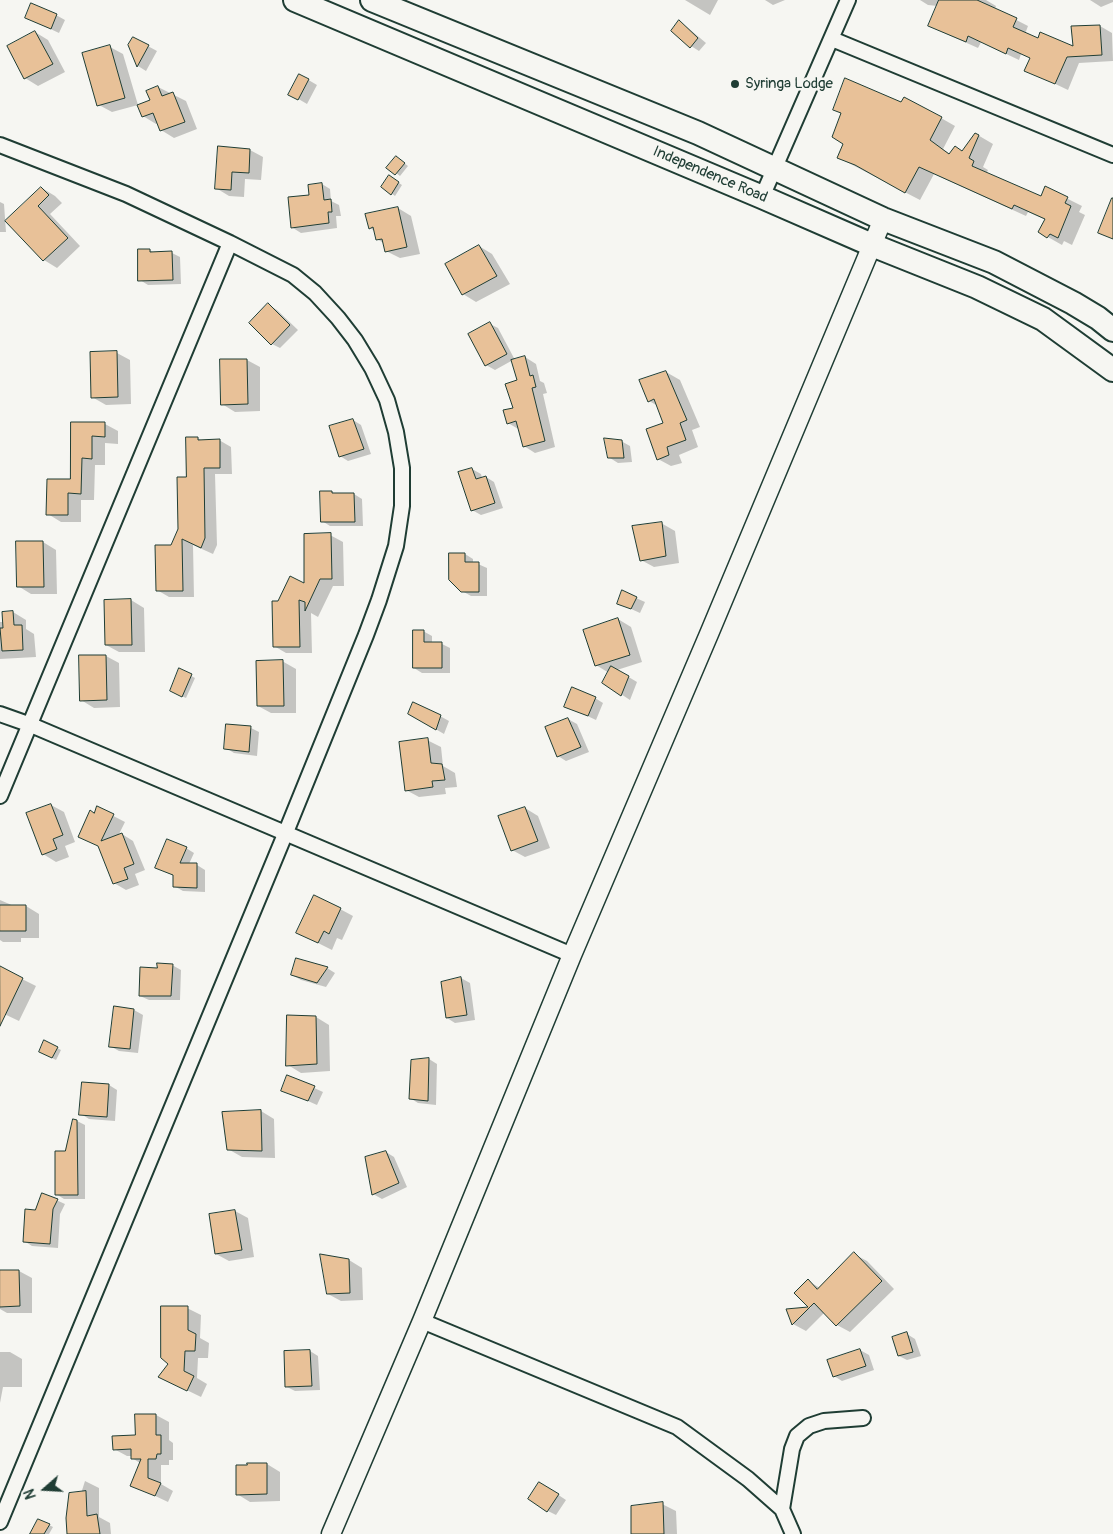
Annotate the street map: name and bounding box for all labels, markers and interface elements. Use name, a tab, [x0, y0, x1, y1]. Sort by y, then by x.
place label: Syringa Lodge	[745, 75, 833, 93]
marker: Syringa Lodge	[729, 78, 741, 90]
street label: Independence Road	[650, 143, 770, 207]
north arrow	[20, 1464, 70, 1514]
text: N	[21, 1487, 40, 1501]

